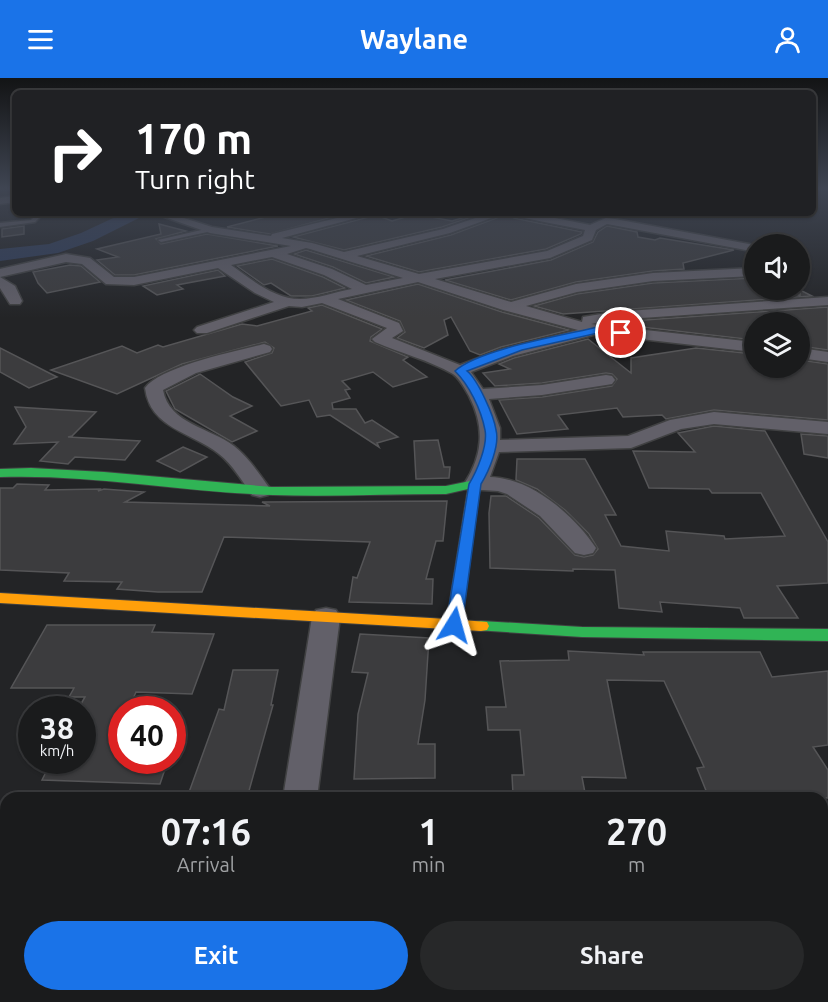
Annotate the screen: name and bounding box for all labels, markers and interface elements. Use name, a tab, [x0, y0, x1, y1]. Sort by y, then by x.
icon: menu	[24, 23, 57, 56]
icon: person	[771, 23, 804, 56]
text: Waylane	[360, 24, 468, 54]
icon: right	[36, 114, 114, 192]
text: 170 m	[135, 115, 252, 162]
text: Turn right	[135, 164, 255, 194]
map controls	[744, 234, 810, 378]
button: sound	[744, 234, 810, 300]
pin	[595, 307, 646, 358]
button: layers	[744, 312, 810, 378]
icon: arrive	[604, 316, 637, 349]
position arrow	[422, 593, 486, 657]
speed limit sign: 40	[108, 696, 186, 774]
text: 38	[40, 711, 74, 745]
text: km/h	[40, 742, 74, 759]
text: 07:16	[161, 811, 251, 852]
text: 1	[418, 811, 439, 852]
text: 270	[606, 811, 667, 852]
text: Arrival	[177, 853, 235, 876]
text: min	[412, 853, 445, 876]
text: m	[628, 853, 645, 876]
button: Exit	[24, 921, 408, 990]
button: Share	[420, 921, 804, 990]

